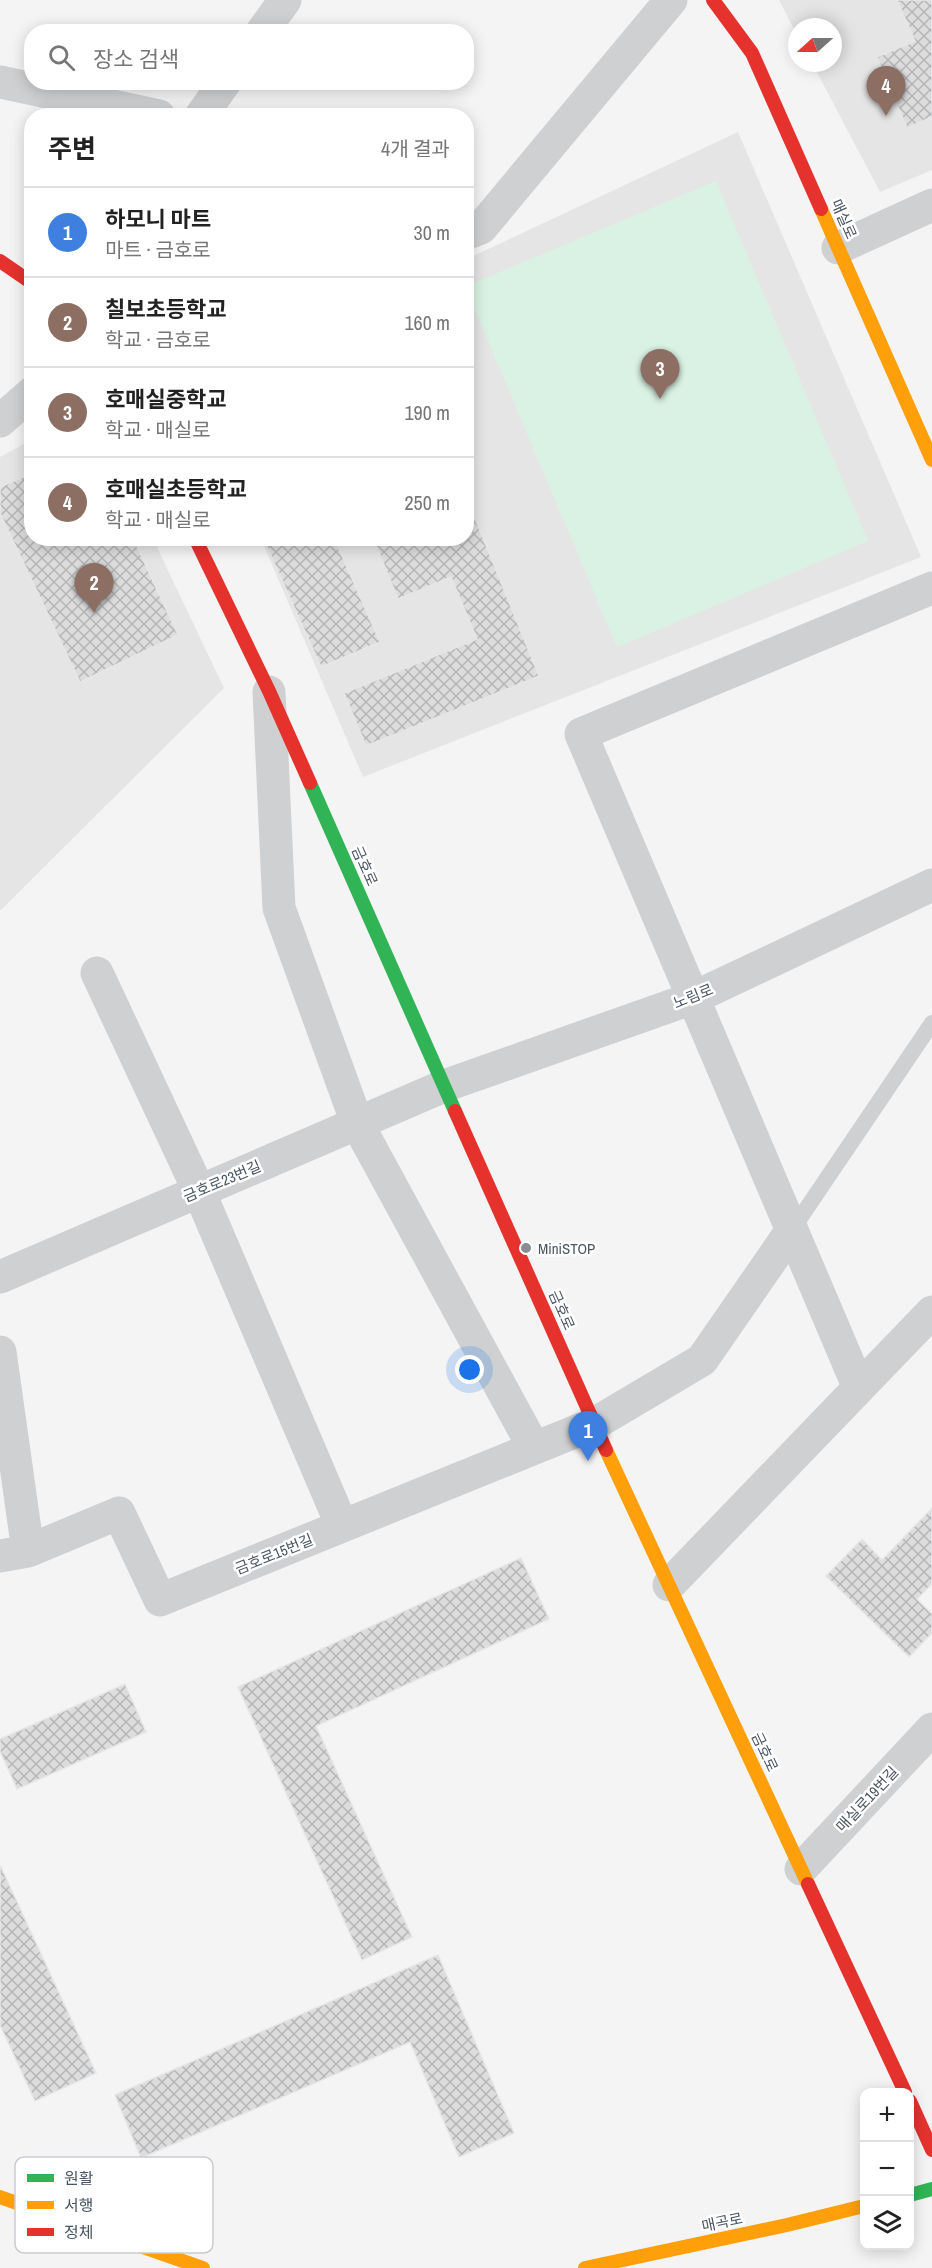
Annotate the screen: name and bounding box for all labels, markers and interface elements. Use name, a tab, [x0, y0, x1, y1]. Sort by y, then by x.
north arrow	[788, 18, 842, 72]
search box	[24, 24, 474, 90]
icon: search	[45, 41, 78, 74]
text: 장소 검색	[93, 44, 179, 74]
pin: 4	[866, 66, 906, 116]
text: 주변	[48, 131, 96, 166]
text: 4개 결과	[381, 135, 450, 162]
street label: 매실로	[826, 196, 862, 242]
text: 하모니 마트	[105, 204, 211, 234]
text: 1	[63, 219, 72, 246]
text: 30 m	[414, 219, 450, 246]
text: 마트 · 금호로	[105, 236, 211, 263]
text: 칠보초등학교	[105, 294, 226, 324]
text: 2	[63, 309, 72, 336]
text: 160 m	[404, 309, 450, 336]
text: 학교 · 금호로	[105, 326, 211, 353]
pin: 3	[640, 350, 680, 399]
text: 호매실중학교	[105, 384, 226, 414]
text: 3	[63, 399, 72, 426]
text: 190 m	[404, 399, 450, 426]
text: 학교 · 매실로	[105, 416, 211, 443]
text: 호매실초등학교	[105, 474, 247, 504]
text: 4	[63, 489, 72, 516]
text: 250 m	[404, 489, 450, 516]
text: 학교 · 매실로	[105, 506, 211, 533]
pin: 2	[74, 564, 113, 613]
street label: 금호로	[347, 843, 383, 889]
street label: 노림로	[670, 979, 716, 1013]
street label: 금호로23번길	[180, 1155, 264, 1207]
place label: MiniSTOP	[538, 1238, 595, 1259]
marker: MiniSTOP	[519, 1241, 533, 1255]
street label: 금호로	[544, 1287, 580, 1333]
your location	[455, 1355, 484, 1384]
pin: 1	[568, 1412, 608, 1461]
street label: 금호로15번길	[232, 1529, 316, 1579]
street label: 금호로	[747, 1729, 783, 1775]
street label: 매실로19번길	[831, 1762, 903, 1836]
map controls	[860, 2088, 914, 2250]
button: +	[860, 2088, 914, 2142]
button: −	[860, 2142, 914, 2196]
legend	[15, 2157, 213, 2253]
text: 원활	[64, 2167, 94, 2189]
text: 서행	[64, 2194, 93, 2216]
button: layers	[860, 2196, 914, 2250]
street label: 매곡로	[700, 2207, 744, 2237]
text: 정체	[64, 2221, 93, 2243]

